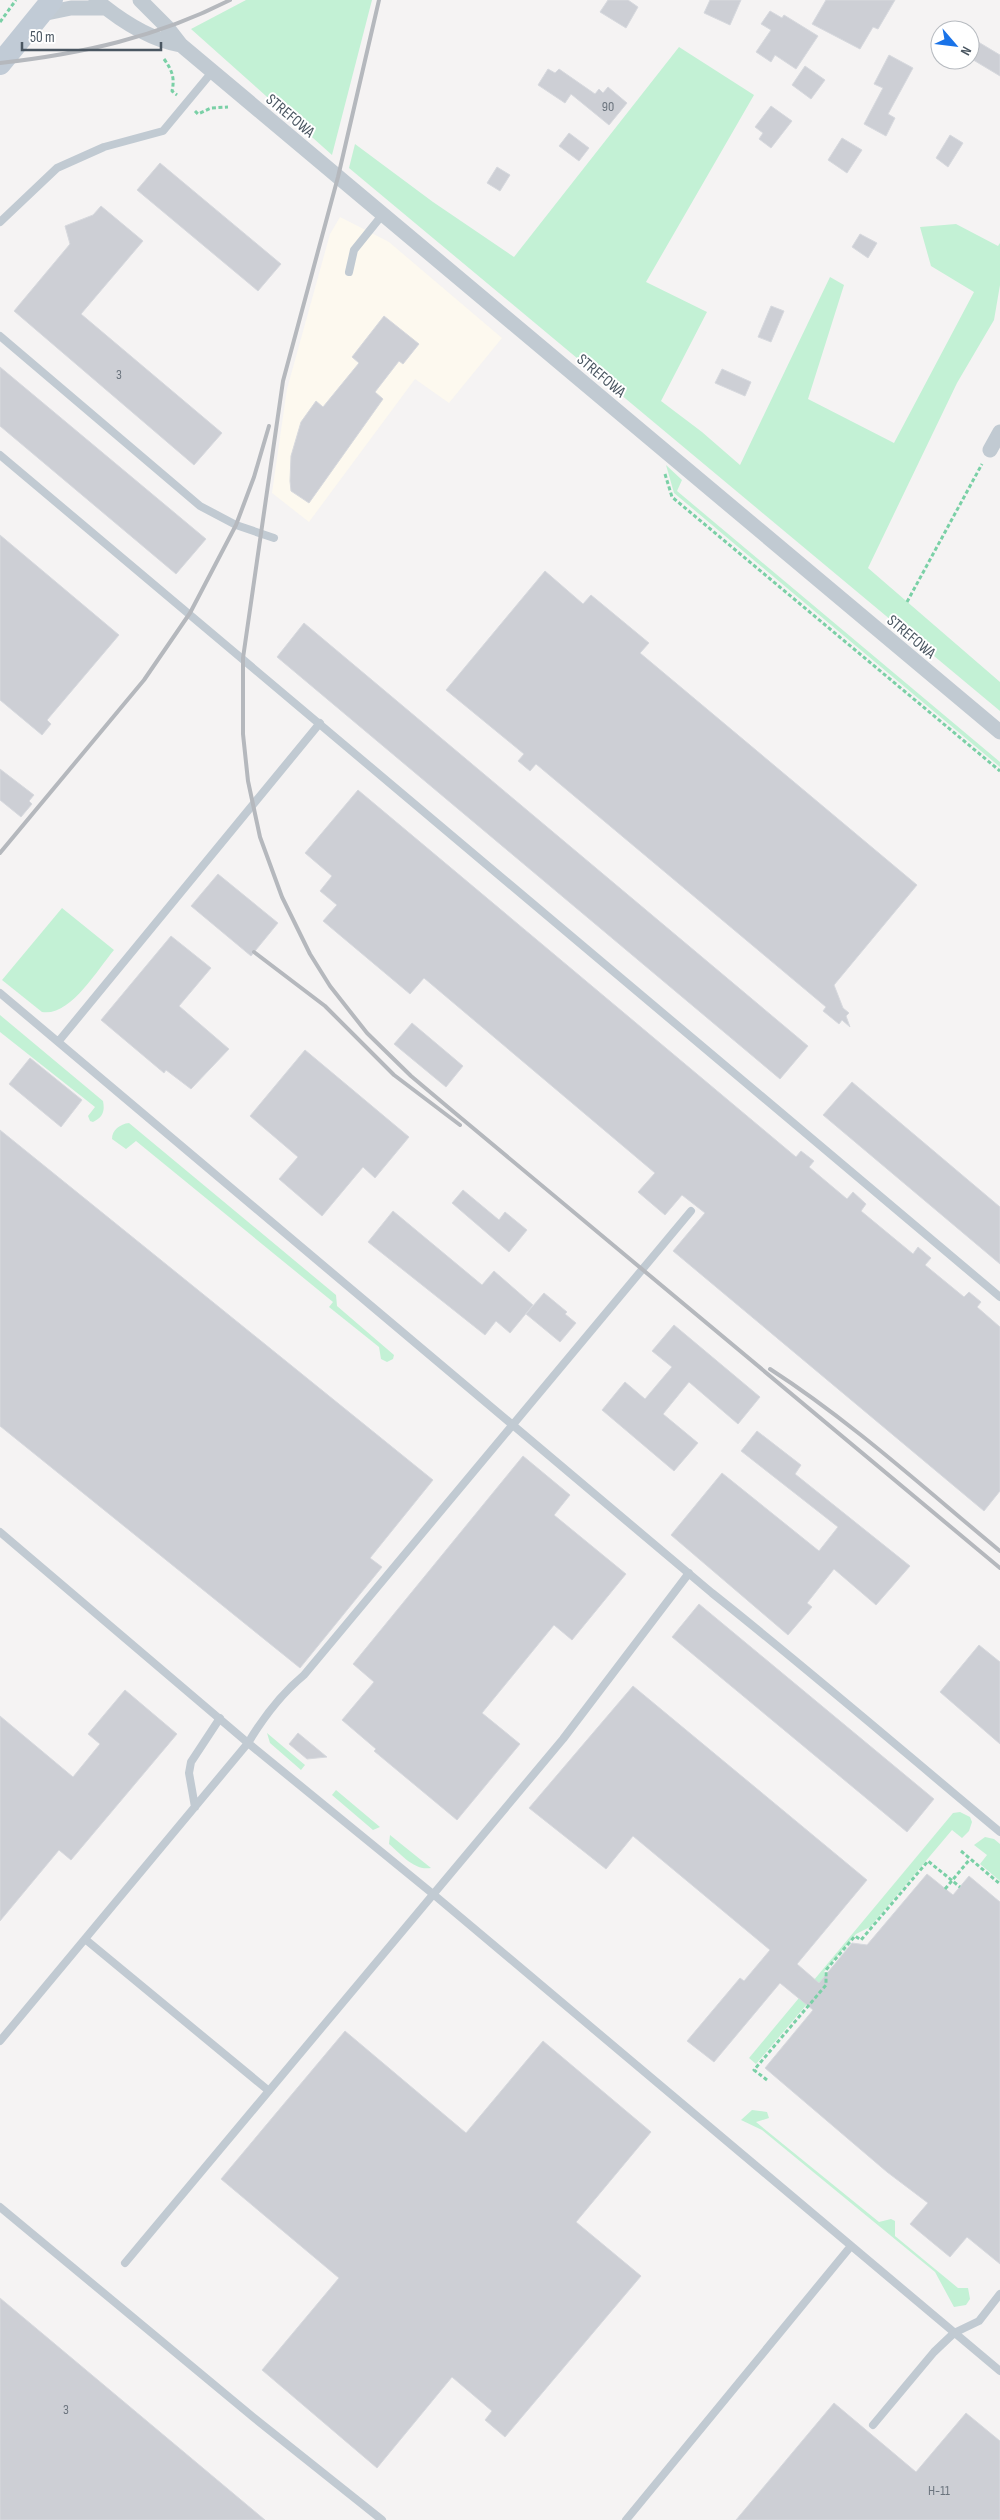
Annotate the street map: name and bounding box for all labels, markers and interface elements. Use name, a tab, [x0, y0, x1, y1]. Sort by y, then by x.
scale bar	[22, 20, 161, 52]
north arrow	[930, 20, 980, 70]
text: 50 m	[30, 28, 55, 47]
text: N	[957, 44, 975, 58]
street label: STREFOWA	[262, 90, 318, 142]
house number: 90	[602, 98, 614, 115]
street label: STREFOWA	[573, 350, 629, 402]
house number: 3	[116, 366, 122, 383]
street label: STREFOWA	[883, 611, 939, 663]
house number: 3	[63, 2401, 69, 2418]
house number: H-11	[928, 2482, 950, 2499]

